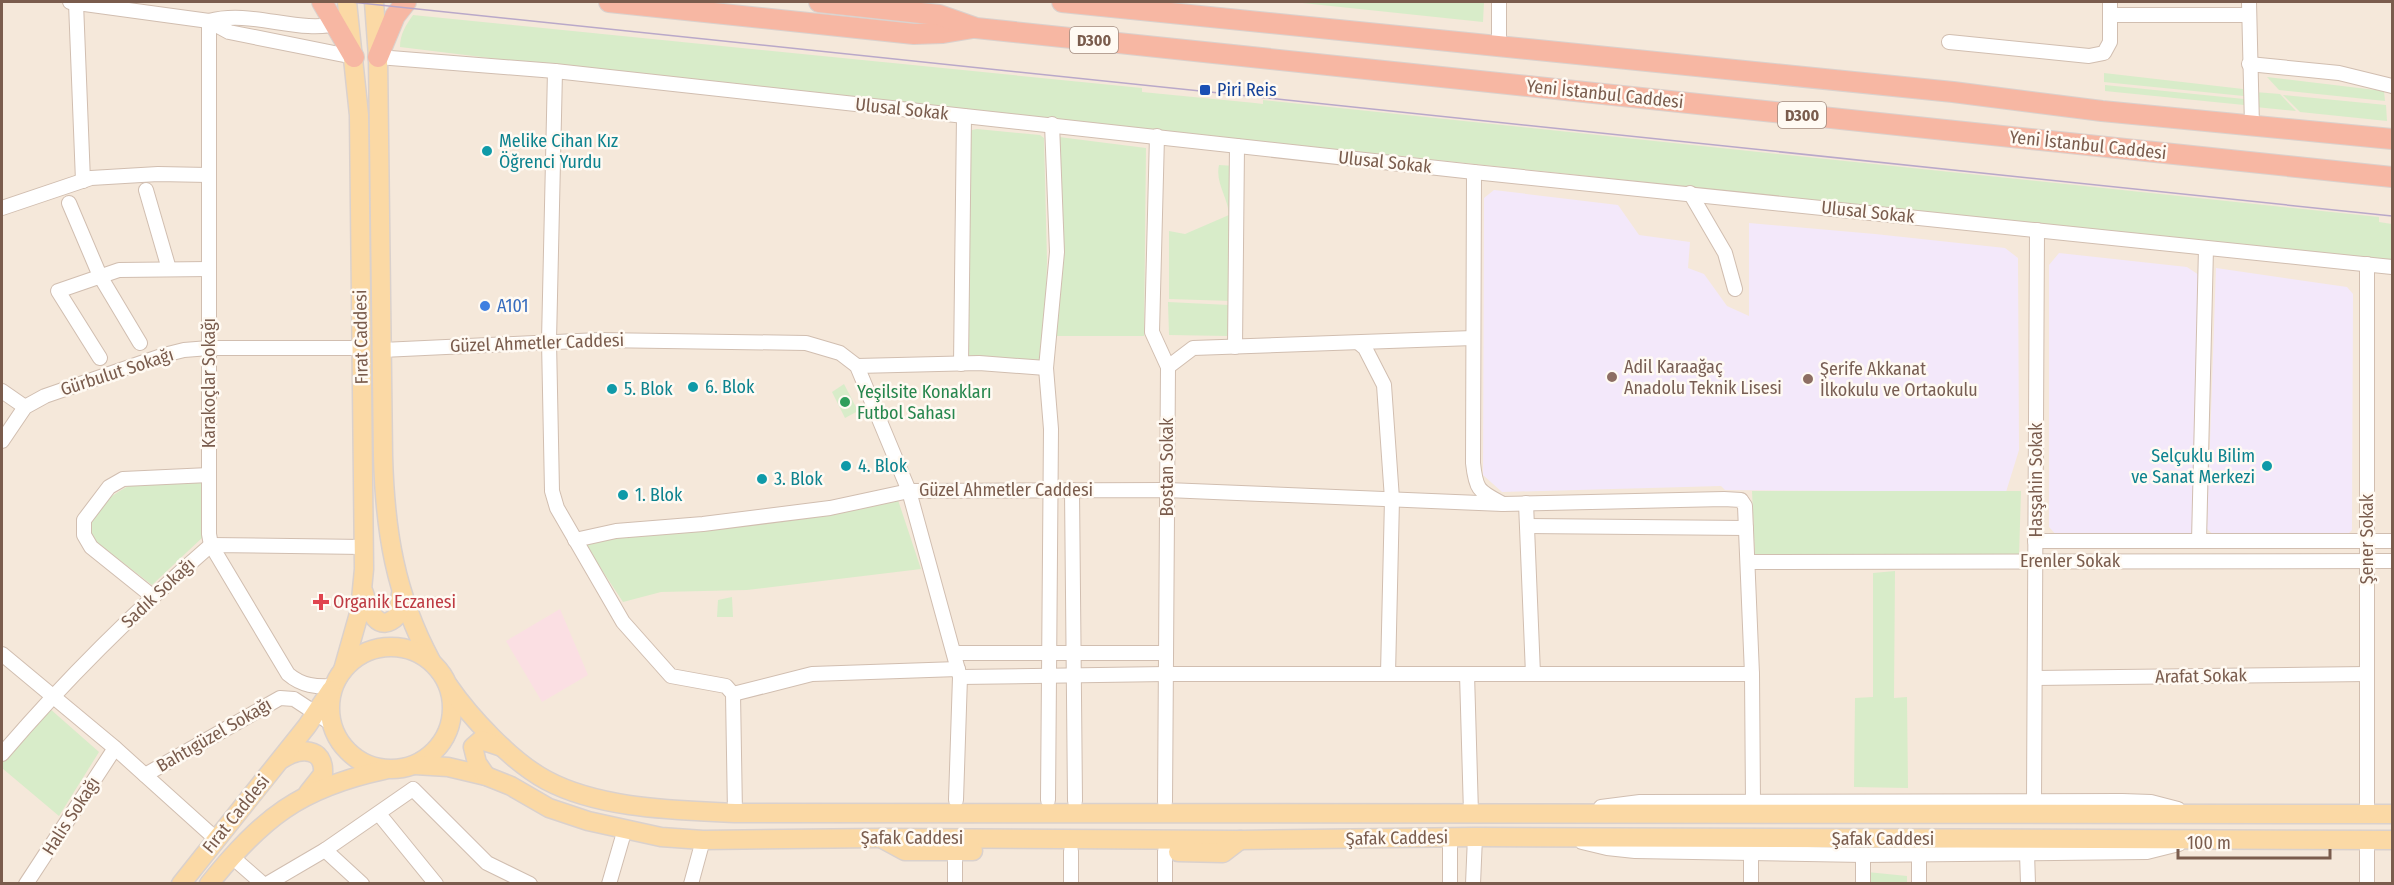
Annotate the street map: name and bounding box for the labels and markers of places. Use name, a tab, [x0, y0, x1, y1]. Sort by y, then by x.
place label: Piri Reis	[1217, 79, 1277, 101]
marker: Piri Reis	[1198, 83, 1212, 97]
place label: Melike Cihan Kız Öğrenci Yurdu	[499, 130, 618, 173]
marker: Melike Cihan Kız Öğrenci Yurdu	[480, 144, 494, 158]
place label: A101	[497, 295, 529, 317]
marker: A101	[478, 299, 492, 313]
place label: Adil Karaağaç Anadolu Teknik Lisesi	[1624, 356, 1782, 399]
place label: Şerife Akkanat İlkokulu ve Ortaokulu	[1820, 358, 1978, 401]
marker: Adil Karaağaç Anadolu Teknik Lisesi	[1605, 370, 1619, 384]
marker: Şerife Akkanat İlkokulu ve Ortaokulu	[1801, 372, 1815, 386]
place label: 6. Blok	[705, 376, 755, 398]
place label: 5. Blok	[624, 378, 673, 400]
marker: 6. Blok	[686, 380, 700, 394]
place label: Yeşilsite Konakları Futbol Sahası	[857, 381, 991, 424]
marker: 5. Blok	[605, 382, 619, 396]
marker: Yeşilsite Konakları Futbol Sahası	[838, 395, 852, 409]
place label: Selçuklu Bilim ve Sanat Merkezi	[2131, 445, 2255, 488]
place label: 4. Blok	[858, 455, 908, 477]
marker: 4. Blok	[839, 459, 853, 473]
marker: Selçuklu Bilim ve Sanat Merkezi	[2260, 459, 2274, 473]
place label: 3. Blok	[774, 468, 823, 490]
marker: 3. Blok	[755, 472, 769, 486]
place label: 1. Blok	[635, 484, 683, 506]
marker: 1. Blok	[616, 488, 630, 502]
place label: Organik Eczanesi	[333, 591, 456, 613]
marker: Organik Eczanesi	[314, 595, 328, 609]

